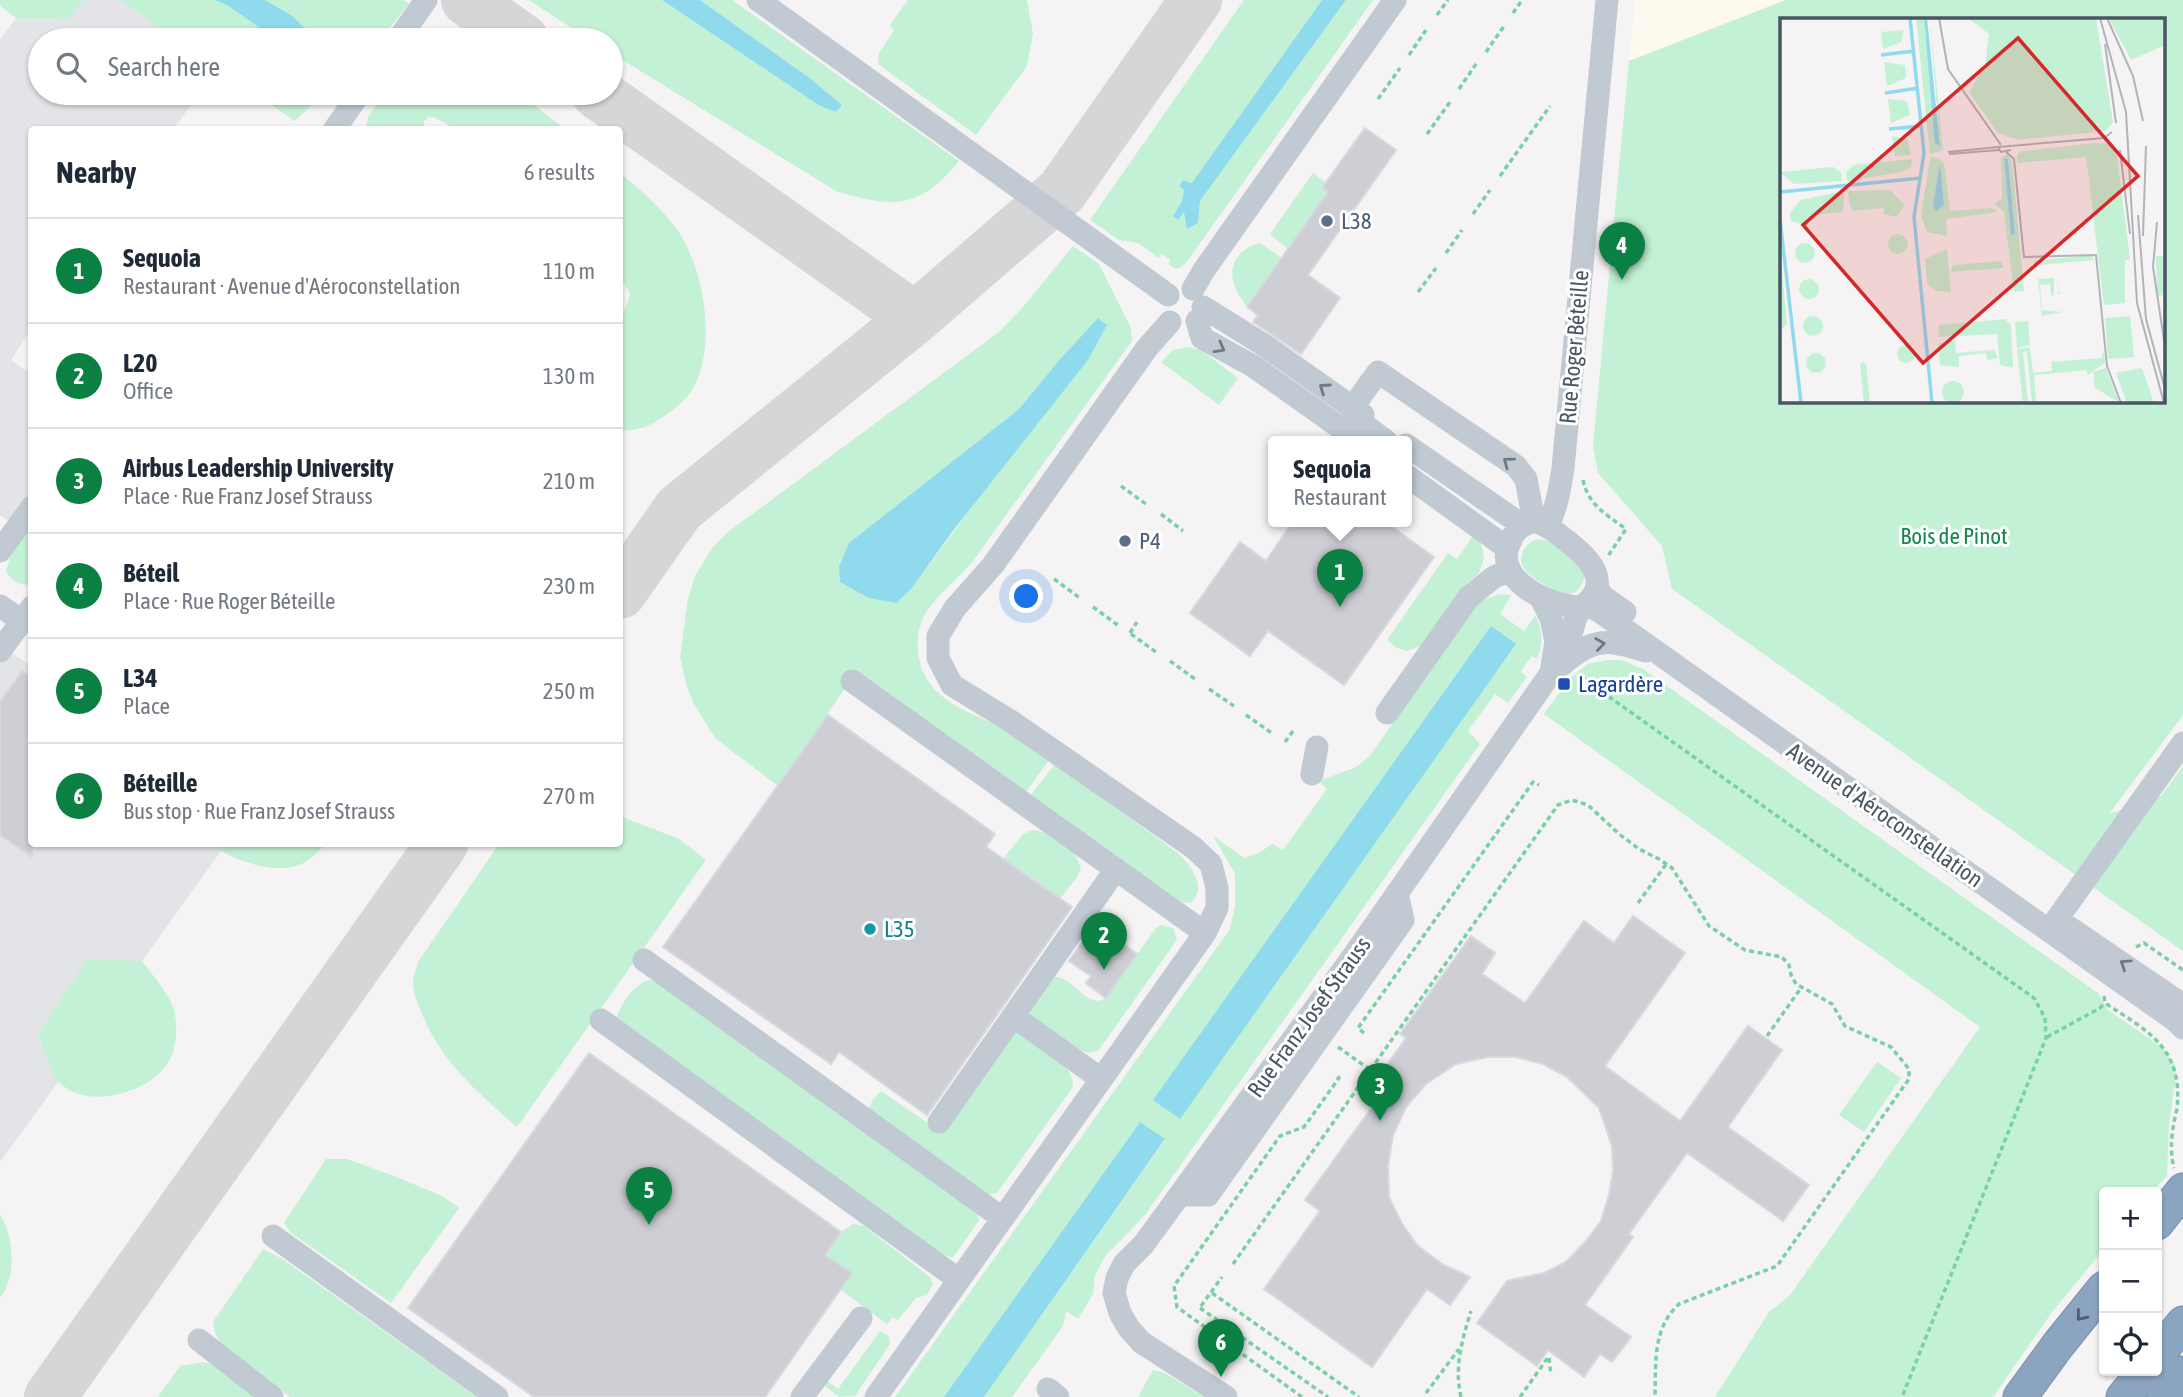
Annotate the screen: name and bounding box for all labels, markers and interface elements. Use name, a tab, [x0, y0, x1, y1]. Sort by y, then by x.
inset map	[1780, 18, 2166, 402]
search box	[28, 28, 623, 105]
icon: search	[52, 48, 90, 86]
text: Search here	[108, 52, 220, 82]
text: Nearby	[56, 155, 136, 189]
text: 6 results	[524, 159, 595, 185]
place label: L38	[1341, 208, 1372, 234]
marker: L38	[1319, 213, 1335, 229]
pin: 4	[1599, 222, 1645, 280]
text: Sequoia	[123, 243, 201, 273]
text: 1	[74, 258, 84, 284]
text: 110 m	[543, 258, 595, 284]
street label: Rue Roger Béteille	[1554, 269, 1594, 425]
text: Restaurant · Avenue d'Aéroconstellation	[123, 273, 461, 299]
one-way arrow	[1213, 340, 1225, 353]
text: L20	[123, 348, 158, 378]
text: 2	[74, 363, 84, 389]
text: 130 m	[543, 363, 595, 389]
text: Office	[123, 378, 173, 404]
one-way arrow	[1319, 384, 1332, 396]
popup	[1268, 436, 1412, 527]
text: Airbus Leadership University	[123, 453, 394, 483]
text: Sequoia	[1293, 454, 1371, 484]
one-way arrow	[1503, 457, 1516, 470]
text: 3	[74, 468, 84, 494]
text: 210 m	[543, 468, 595, 494]
text: Place · Rue Franz Josef Strauss	[123, 483, 373, 509]
text: Restaurant	[1293, 484, 1387, 510]
park label: Bois de Pinot	[1900, 523, 2008, 549]
place label: P4	[1139, 528, 1161, 554]
marker: P4	[1117, 533, 1133, 549]
pin: 1	[1317, 549, 1363, 607]
text: Béteil	[123, 558, 179, 588]
text: 4	[74, 573, 84, 599]
text: 230 m	[543, 573, 595, 599]
your location	[1009, 579, 1043, 613]
text: Place · Rue Roger Béteille	[123, 588, 335, 614]
one-way arrow	[1594, 637, 1606, 652]
text: L34	[123, 663, 158, 693]
place label: Lagardère	[1578, 671, 1663, 697]
marker: Lagardère	[1556, 676, 1572, 692]
text: 5	[74, 678, 84, 704]
text: 250 m	[543, 678, 595, 704]
text: Place	[123, 693, 170, 719]
street label: Avenue d'Aéroconstellation	[1782, 738, 1988, 892]
text: Béteille	[123, 768, 197, 798]
text: 6	[74, 783, 84, 809]
text: 270 m	[543, 783, 595, 809]
text: Bus stop · Rue Franz Josef Strauss	[123, 798, 395, 824]
pin: 2	[1081, 912, 1127, 970]
place label: L35	[884, 916, 915, 942]
marker: L35	[862, 921, 878, 937]
street label: Rue Franz Josef Strauss	[1242, 932, 1376, 1102]
one-way arrow	[2120, 960, 2133, 972]
pin: 3	[1357, 1063, 1403, 1121]
pin: 5	[626, 1167, 672, 1225]
map controls	[2099, 1187, 2162, 1376]
button: +	[2099, 1187, 2162, 1250]
button: −	[2099, 1250, 2162, 1313]
one-way arrow	[2077, 1309, 2090, 1321]
button: locate	[2099, 1313, 2162, 1376]
pin: 6	[1198, 1319, 1244, 1377]

